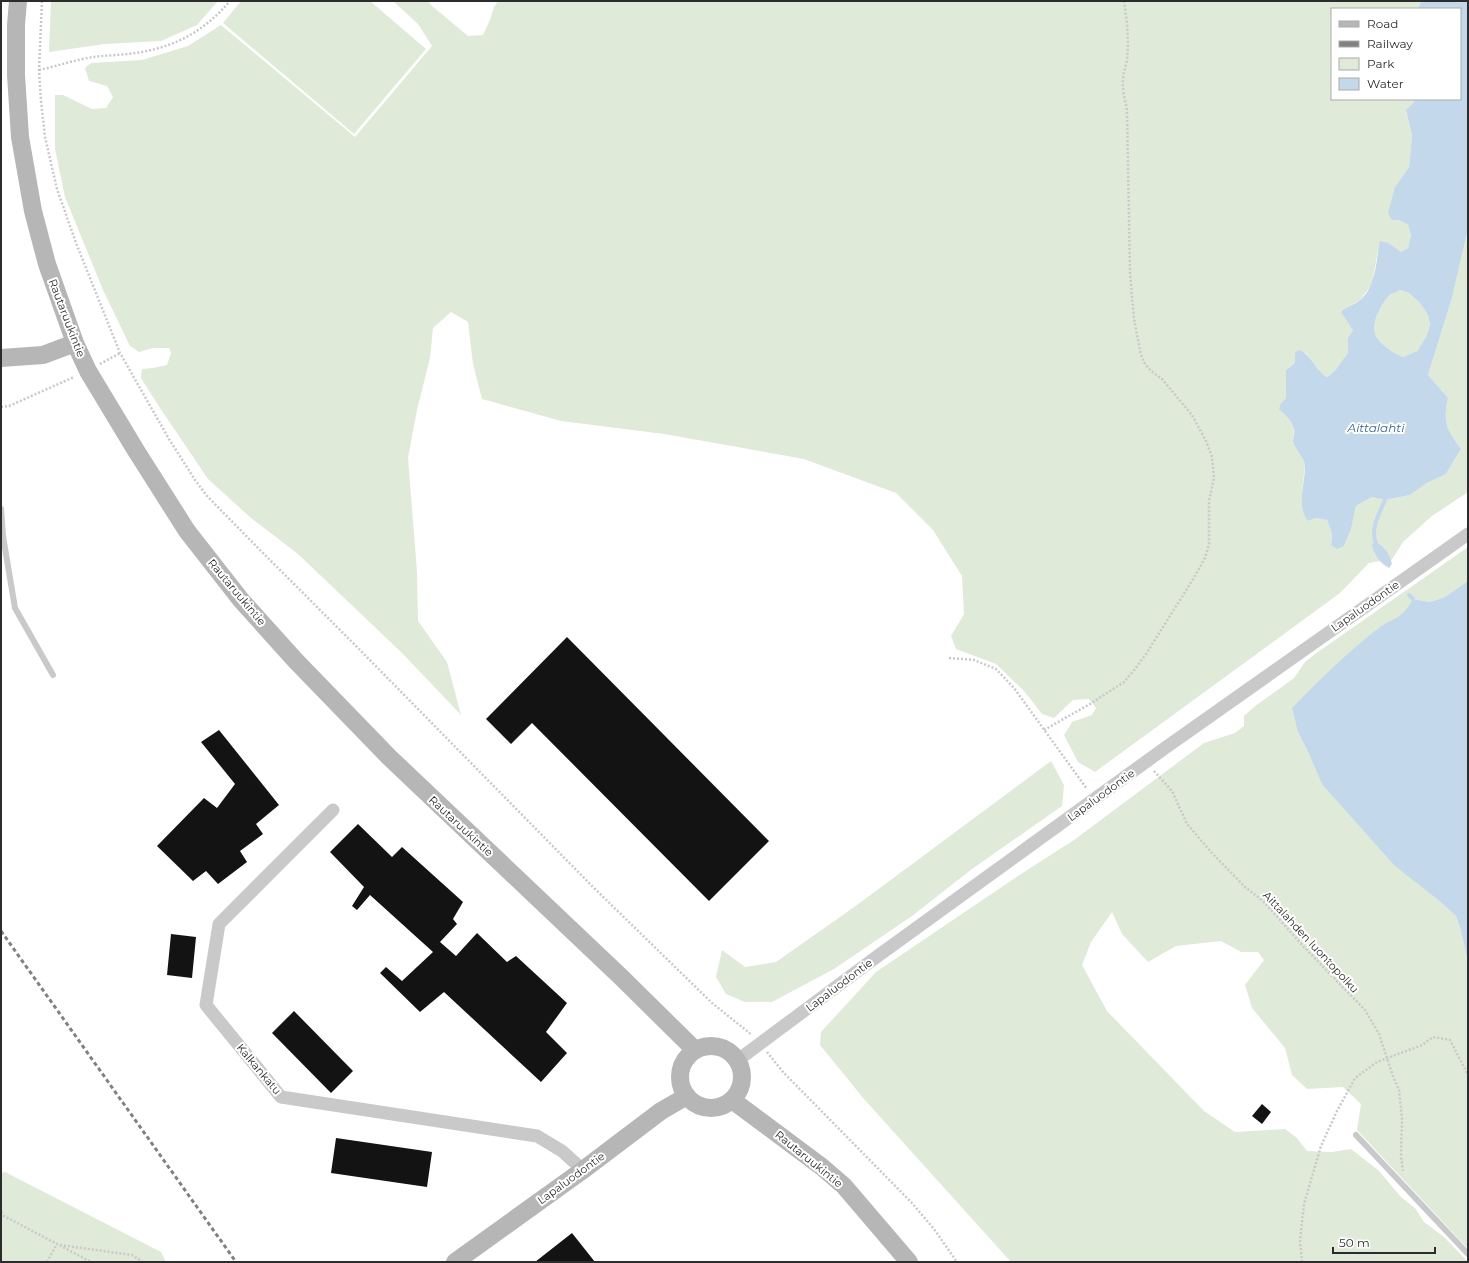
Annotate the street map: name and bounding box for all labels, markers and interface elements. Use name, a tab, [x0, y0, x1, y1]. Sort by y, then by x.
legend	[1331, 8, 1461, 100]
text: Road	[1367, 16, 1398, 31]
text: Railway	[1367, 36, 1413, 51]
text: Park	[1367, 56, 1395, 71]
text: Water	[1367, 76, 1404, 91]
street label: Rautaruukintie	[46, 277, 88, 359]
water label: Aittalahti	[1347, 420, 1405, 435]
street label: Rautaruukintie	[205, 556, 269, 628]
street label: Lapaluodontie	[1328, 577, 1402, 635]
street label: Lapaluodontie	[1065, 766, 1138, 824]
street label: Rautaruukintie	[426, 793, 496, 860]
street label: Aittalahden luontopolku	[1260, 888, 1362, 996]
street label: Lapaluodontie	[803, 955, 875, 1015]
street label: Kalkankatu	[234, 1041, 284, 1097]
street label: Rautaruukintie	[772, 1128, 846, 1191]
street label: Lapaluodontie	[535, 1149, 608, 1207]
scale bar	[1333, 1229, 1435, 1255]
text: 50 m	[1339, 1235, 1370, 1250]

